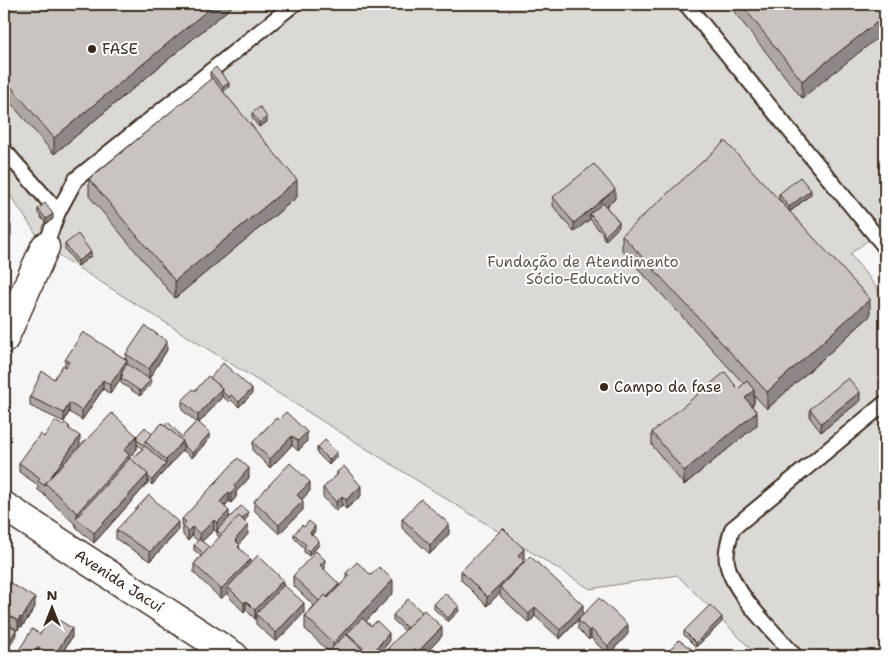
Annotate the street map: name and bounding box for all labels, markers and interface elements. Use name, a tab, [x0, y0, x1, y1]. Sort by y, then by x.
place label: FASE	[102, 39, 138, 59]
marker: FASE	[86, 43, 98, 55]
park label: Fundação de Atendimento Sócio-Educativo	[487, 252, 679, 289]
place label: Campo da fase	[614, 377, 721, 397]
marker: Campo da fase	[598, 381, 610, 393]
street label: Avenida Jacuí	[71, 545, 168, 618]
north arrow	[28, 582, 78, 632]
text: N	[46, 586, 58, 604]

